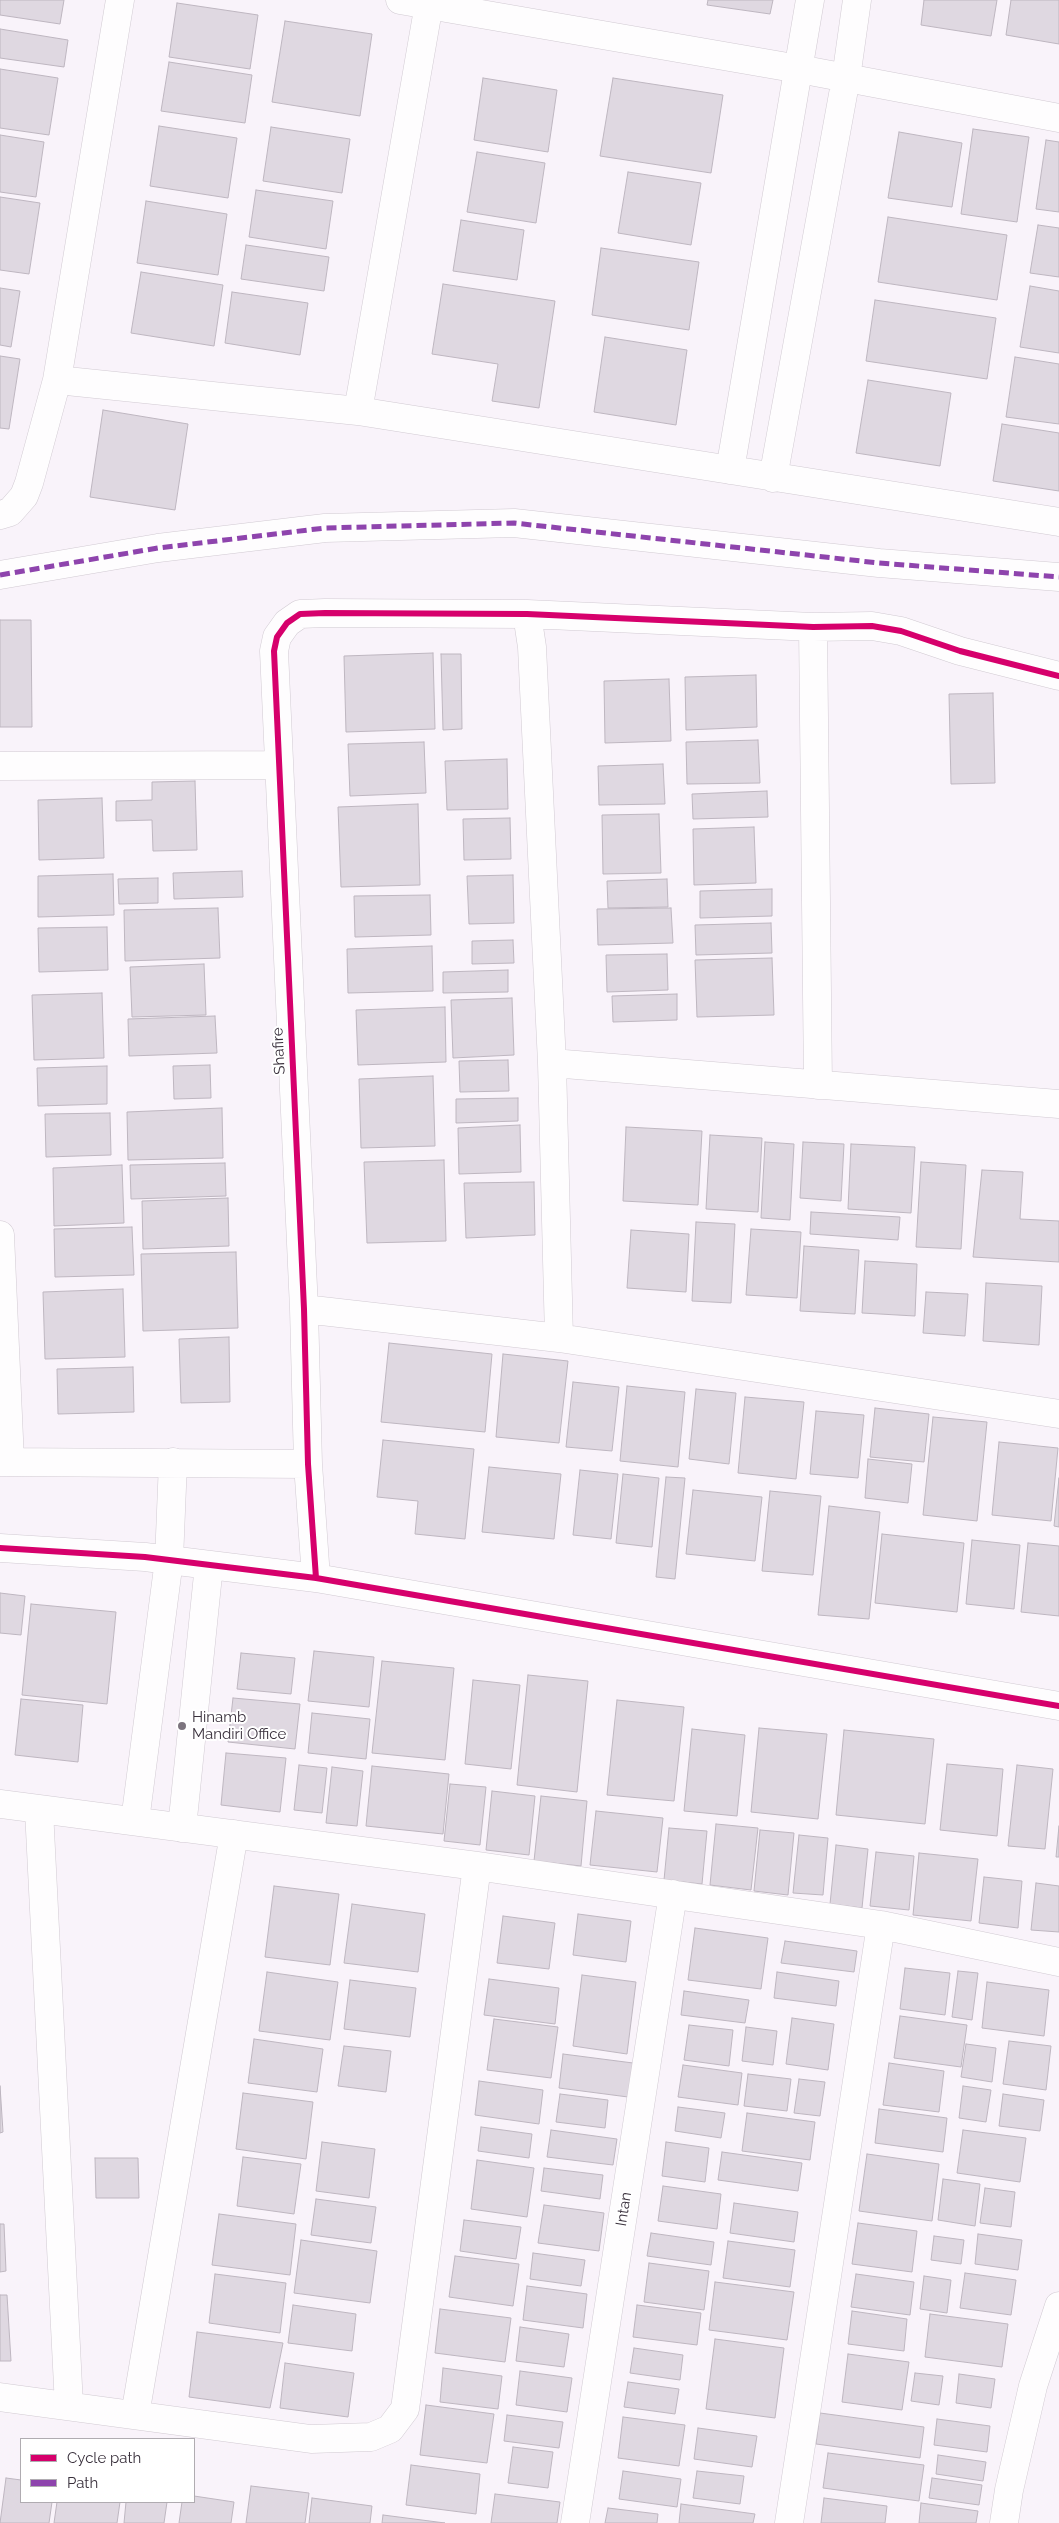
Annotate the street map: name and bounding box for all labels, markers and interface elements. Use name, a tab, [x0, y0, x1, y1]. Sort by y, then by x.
street label: Shafire	[269, 1027, 289, 1075]
place label: Hinamb Mandiri Office	[192, 1708, 286, 1743]
marker: Hinamb Mandiri Office	[176, 1720, 188, 1732]
street label: Intan	[612, 2191, 636, 2227]
legend	[20, 2438, 195, 2503]
text: Cycle path	[67, 2449, 141, 2467]
text: Path	[67, 2474, 98, 2492]

